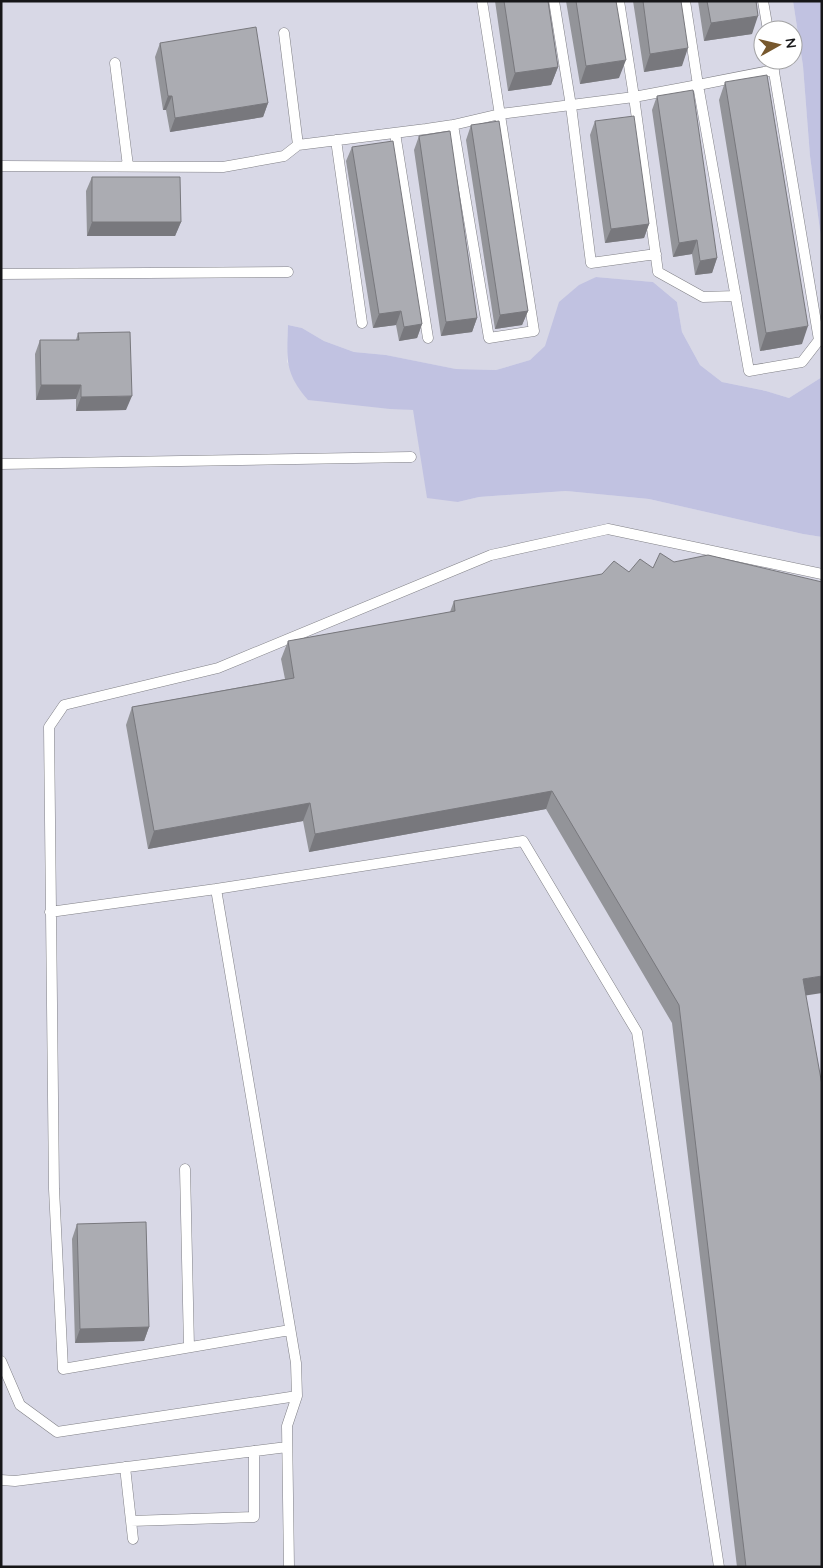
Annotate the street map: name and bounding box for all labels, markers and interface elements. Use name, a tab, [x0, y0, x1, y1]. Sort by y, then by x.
north arrow	[753, 20, 803, 70]
text: N	[781, 37, 801, 50]

